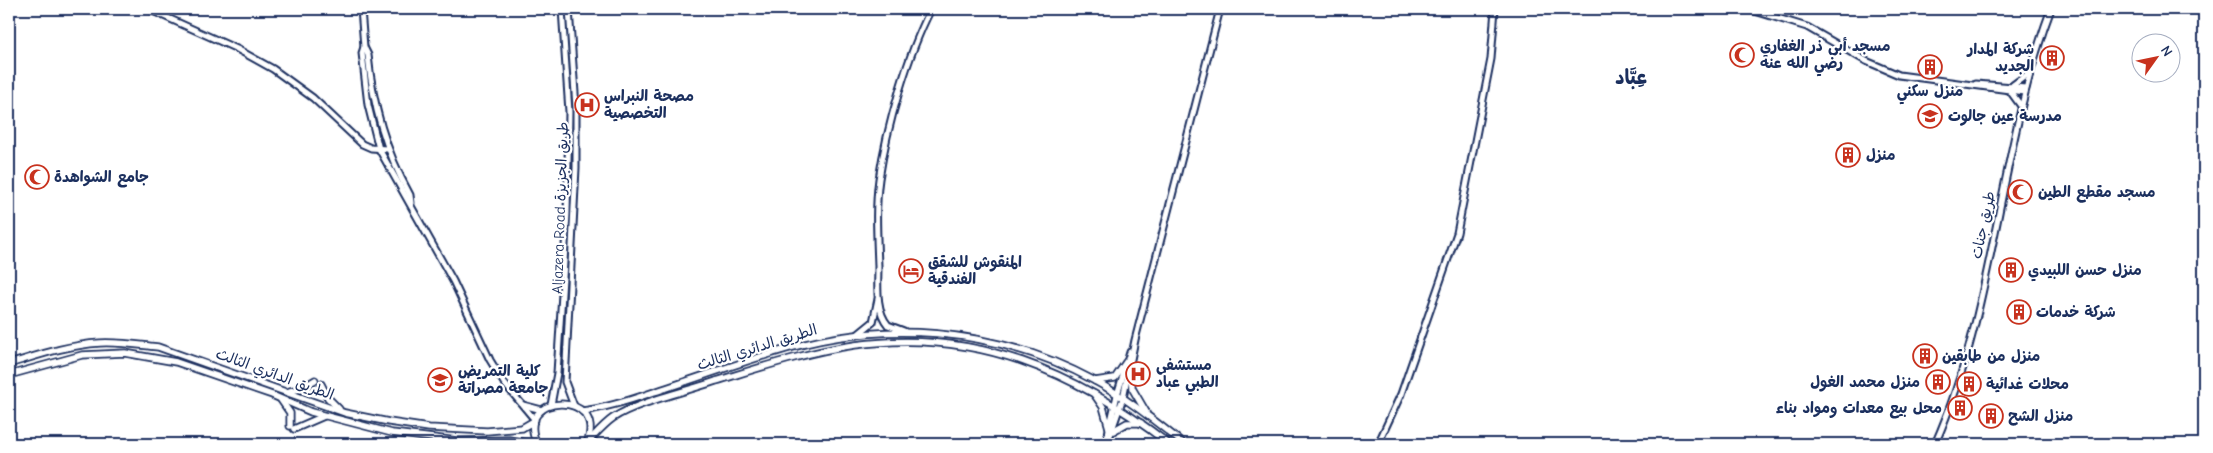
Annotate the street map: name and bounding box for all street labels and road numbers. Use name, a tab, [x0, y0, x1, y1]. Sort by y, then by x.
street label: Aljazera Road طريق الجزيزة	[548, 122, 572, 294]
street label: طريق جنات	[1967, 190, 1999, 260]
street label: الطريق الدائري الثالث	[695, 320, 820, 376]
street label: الطريق الدائري الثالث	[213, 344, 337, 406]

